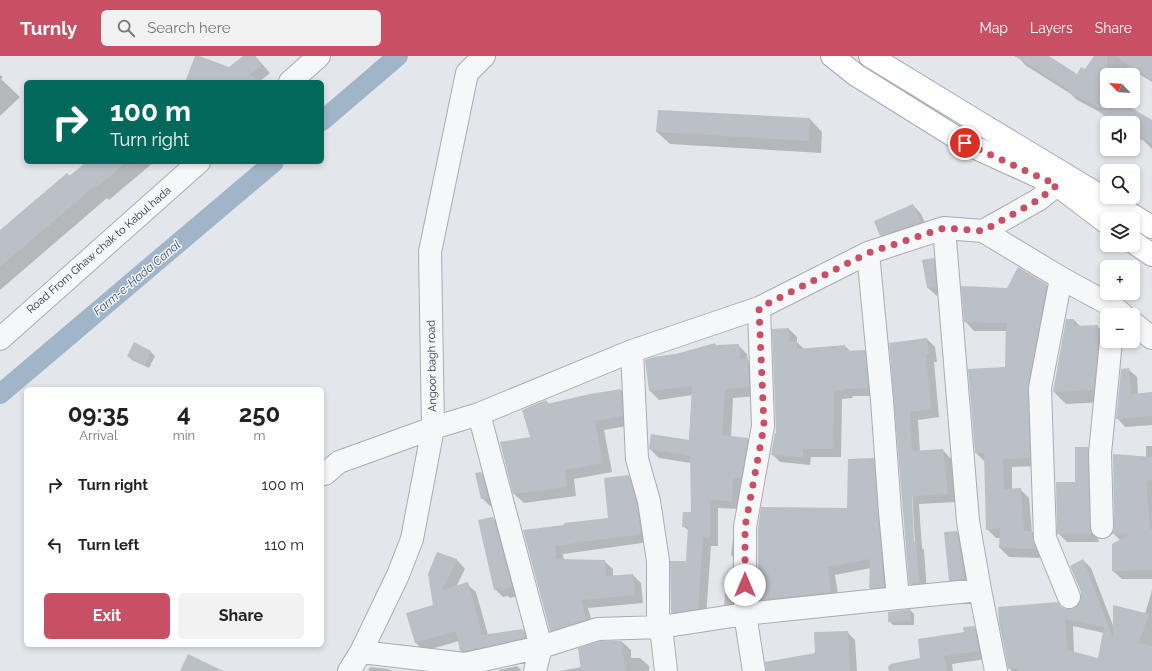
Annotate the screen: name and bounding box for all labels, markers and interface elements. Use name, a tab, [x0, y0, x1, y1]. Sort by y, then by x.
search box	[101, 10, 381, 46]
text: Turnly	[20, 17, 77, 39]
icon: search	[115, 17, 137, 39]
text: Search here	[147, 19, 231, 37]
text: Map	[980, 20, 1008, 36]
text: Layers	[1030, 20, 1073, 36]
text: Share	[1095, 20, 1132, 36]
north arrow	[1100, 68, 1140, 108]
map controls	[1100, 68, 1140, 348]
text: 100 m	[110, 95, 191, 128]
icon: right	[44, 96, 96, 148]
button: sound	[1100, 116, 1140, 156]
pin	[948, 126, 982, 160]
text: Turn right	[110, 129, 189, 150]
icon: arrive	[954, 132, 976, 154]
button: search	[1100, 164, 1140, 204]
street label: Road From Ghaw chak to Kabul hada	[24, 184, 174, 316]
button: layers	[1100, 212, 1140, 252]
water label: Farm-e-Hada Canal	[91, 237, 183, 319]
button: +	[1100, 260, 1140, 300]
button: −	[1100, 308, 1140, 348]
street label: Angoor bagh road	[425, 320, 439, 412]
text: 09:35	[68, 399, 129, 428]
text: 4	[177, 399, 191, 428]
text: 250	[239, 399, 280, 428]
text: Arrival	[79, 428, 117, 443]
text: min	[173, 428, 195, 443]
text: m	[254, 428, 266, 443]
icon: right	[44, 474, 66, 496]
text: Turn right	[78, 476, 148, 494]
text: 100 m	[262, 476, 304, 494]
icon: left	[44, 534, 66, 556]
text: Turn left	[78, 536, 139, 554]
text: 110 m	[264, 536, 304, 554]
position arrow	[724, 564, 766, 606]
button: Exit	[44, 593, 170, 639]
button: Share	[178, 593, 304, 639]

